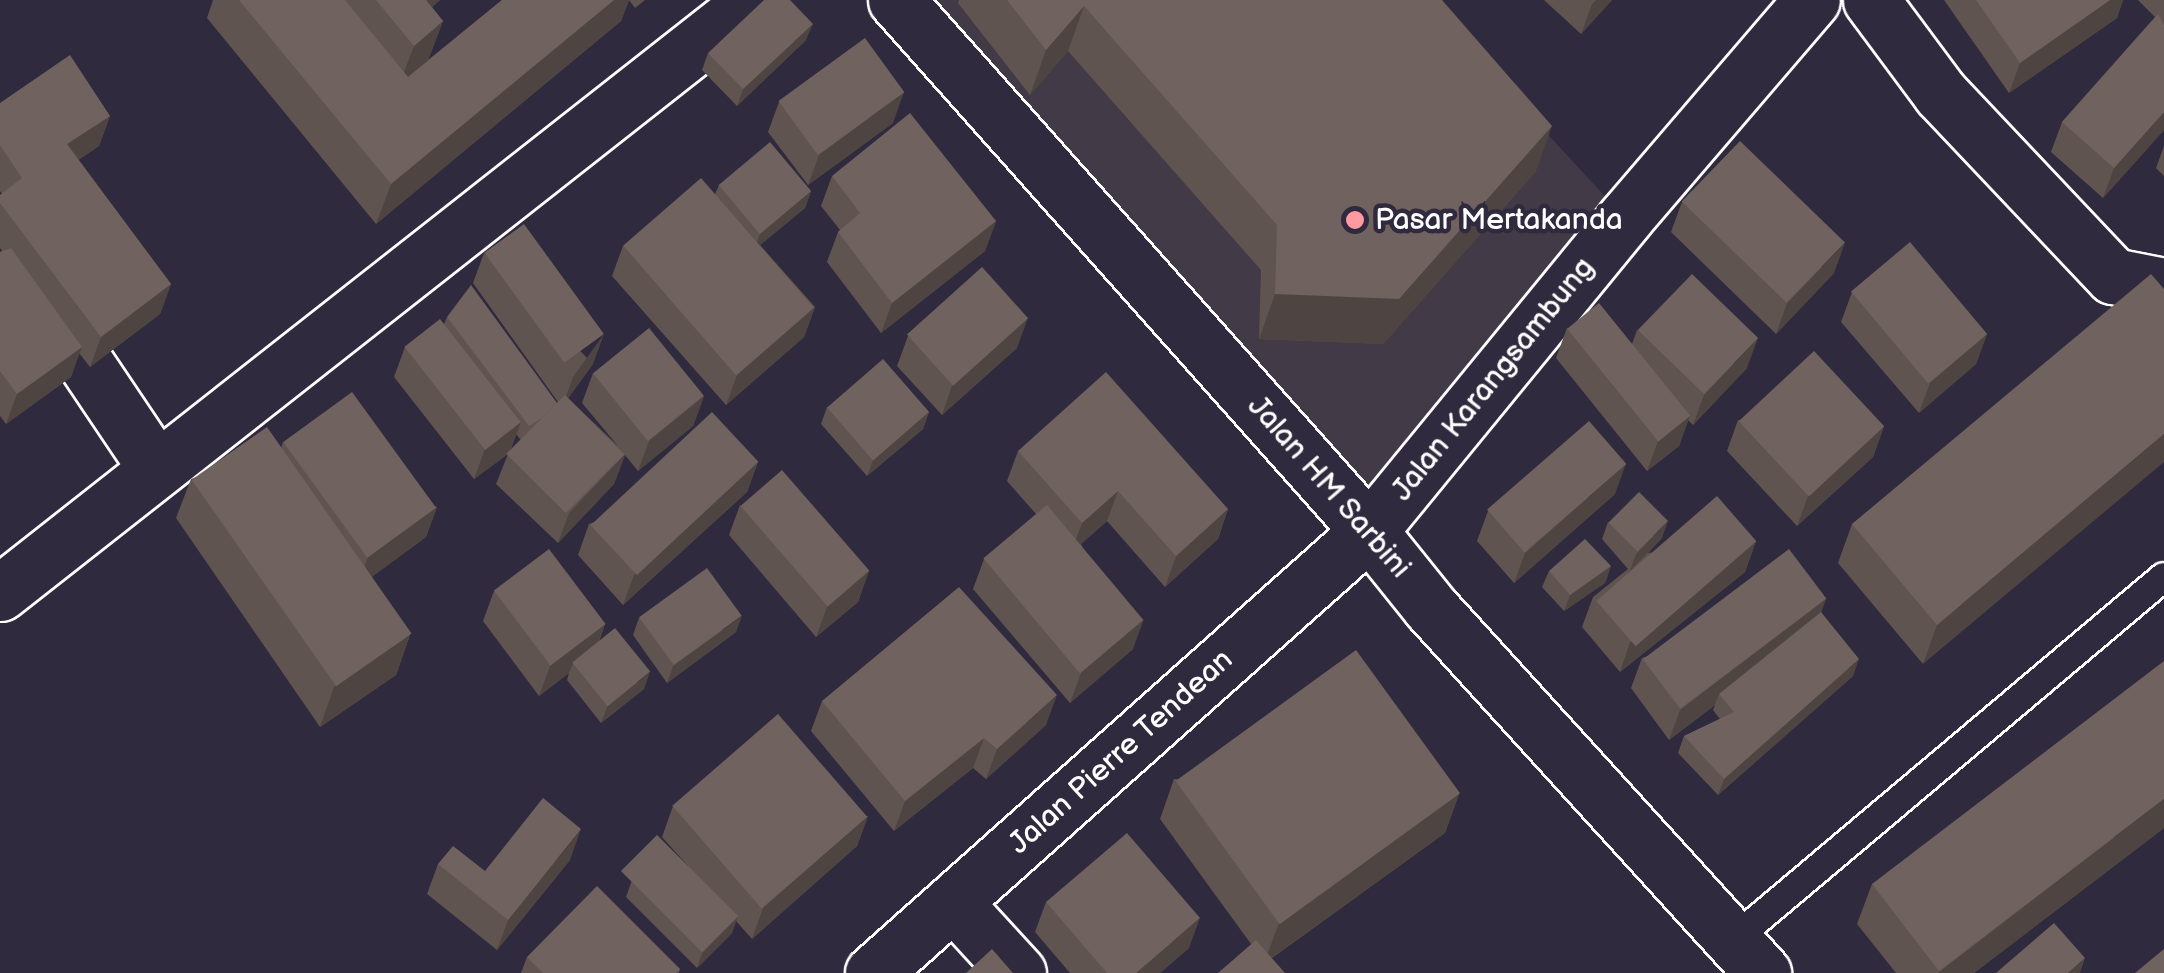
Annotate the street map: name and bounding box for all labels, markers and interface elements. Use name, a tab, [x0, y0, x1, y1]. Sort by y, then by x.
place label: Pasar Mertakanda	[1375, 202, 1623, 238]
marker: Pasar Mertakanda	[1344, 209, 1366, 231]
street label: Jalan Karangsambung	[1384, 250, 1602, 508]
street label: Jalan HM Sarbini	[1240, 388, 1418, 586]
street label: Jalan Pierre Tendean	[1001, 642, 1241, 862]

